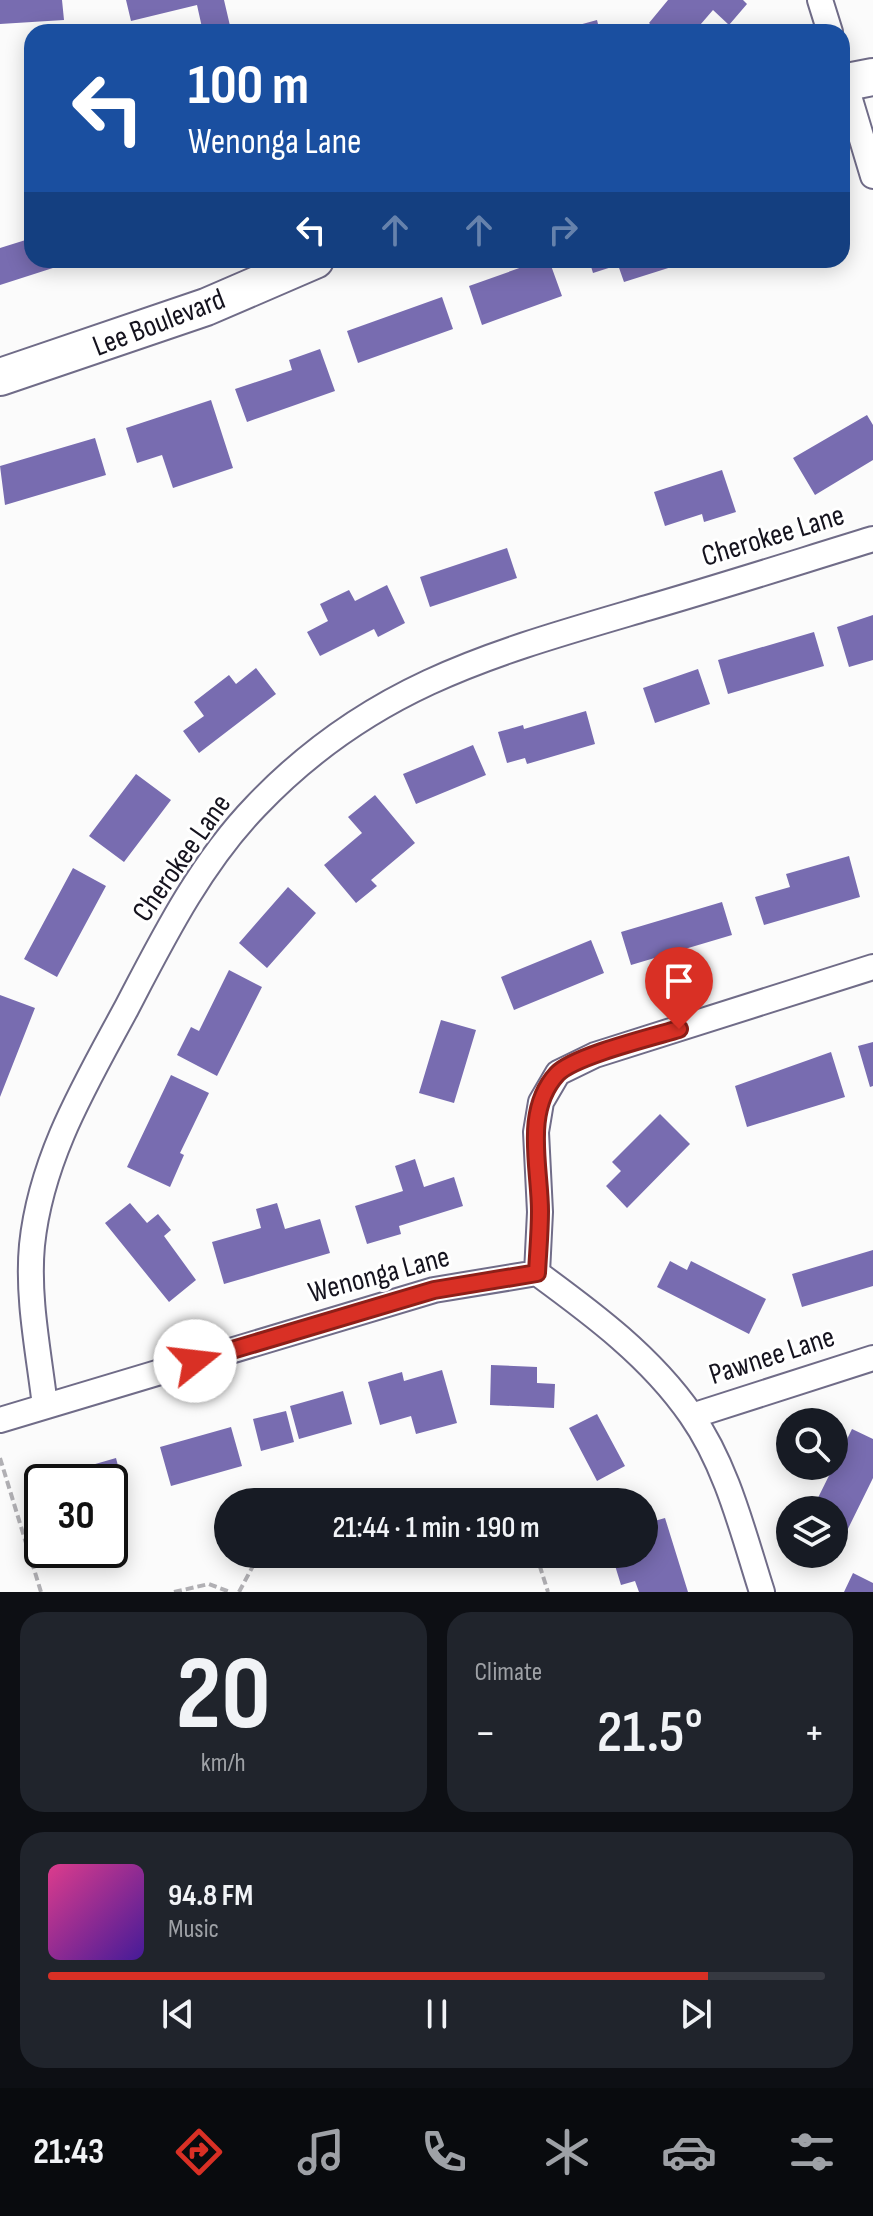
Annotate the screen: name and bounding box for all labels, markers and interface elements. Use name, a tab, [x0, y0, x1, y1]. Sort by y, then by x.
text: 100 m	[188, 53, 309, 120]
icon: left	[56, 56, 160, 160]
text: Wenonga Lane	[188, 121, 362, 164]
icon: left	[289, 208, 333, 252]
icon: ahead	[373, 208, 417, 252]
icon: ahead	[457, 208, 501, 252]
icon: right	[541, 208, 585, 252]
street label: Lee Boulevard	[88, 281, 230, 365]
street label: Cherokee Lane	[697, 497, 849, 575]
street label: Cherokee Lane	[125, 787, 239, 929]
pin	[645, 947, 713, 1029]
icon: arrive	[657, 959, 701, 1003]
street label: Wenonga Lane	[304, 1239, 454, 1311]
position arrow	[153, 1319, 237, 1403]
street label: Pawnee Lane	[705, 1319, 839, 1393]
map controls	[776, 1408, 848, 1568]
button: search	[776, 1408, 848, 1480]
speed limit sign: 30	[24, 1464, 128, 1568]
button: layers	[776, 1496, 848, 1568]
text: 21:44 · 1 min · 190 m	[332, 1510, 540, 1546]
text: 20	[176, 1633, 271, 1758]
text: Climate	[475, 1657, 542, 1688]
text: 21.5°	[597, 1697, 703, 1769]
text: −	[475, 1707, 496, 1760]
text: +	[803, 1707, 825, 1760]
text: km/h	[201, 1748, 246, 1779]
text: 94.8 FM	[168, 1878, 253, 1914]
text: Music	[168, 1914, 219, 1945]
icon: previous	[156, 1992, 200, 2036]
icon: pause	[415, 1992, 459, 2036]
icon: next	[674, 1992, 718, 2036]
icon: directions	[171, 2124, 227, 2180]
icon: music	[293, 2124, 349, 2180]
icon: phone	[416, 2124, 472, 2180]
icon: climate	[539, 2124, 595, 2180]
icon: car	[661, 2124, 717, 2180]
icon: filters	[784, 2124, 840, 2180]
text: 21:43	[33, 2131, 104, 2174]

